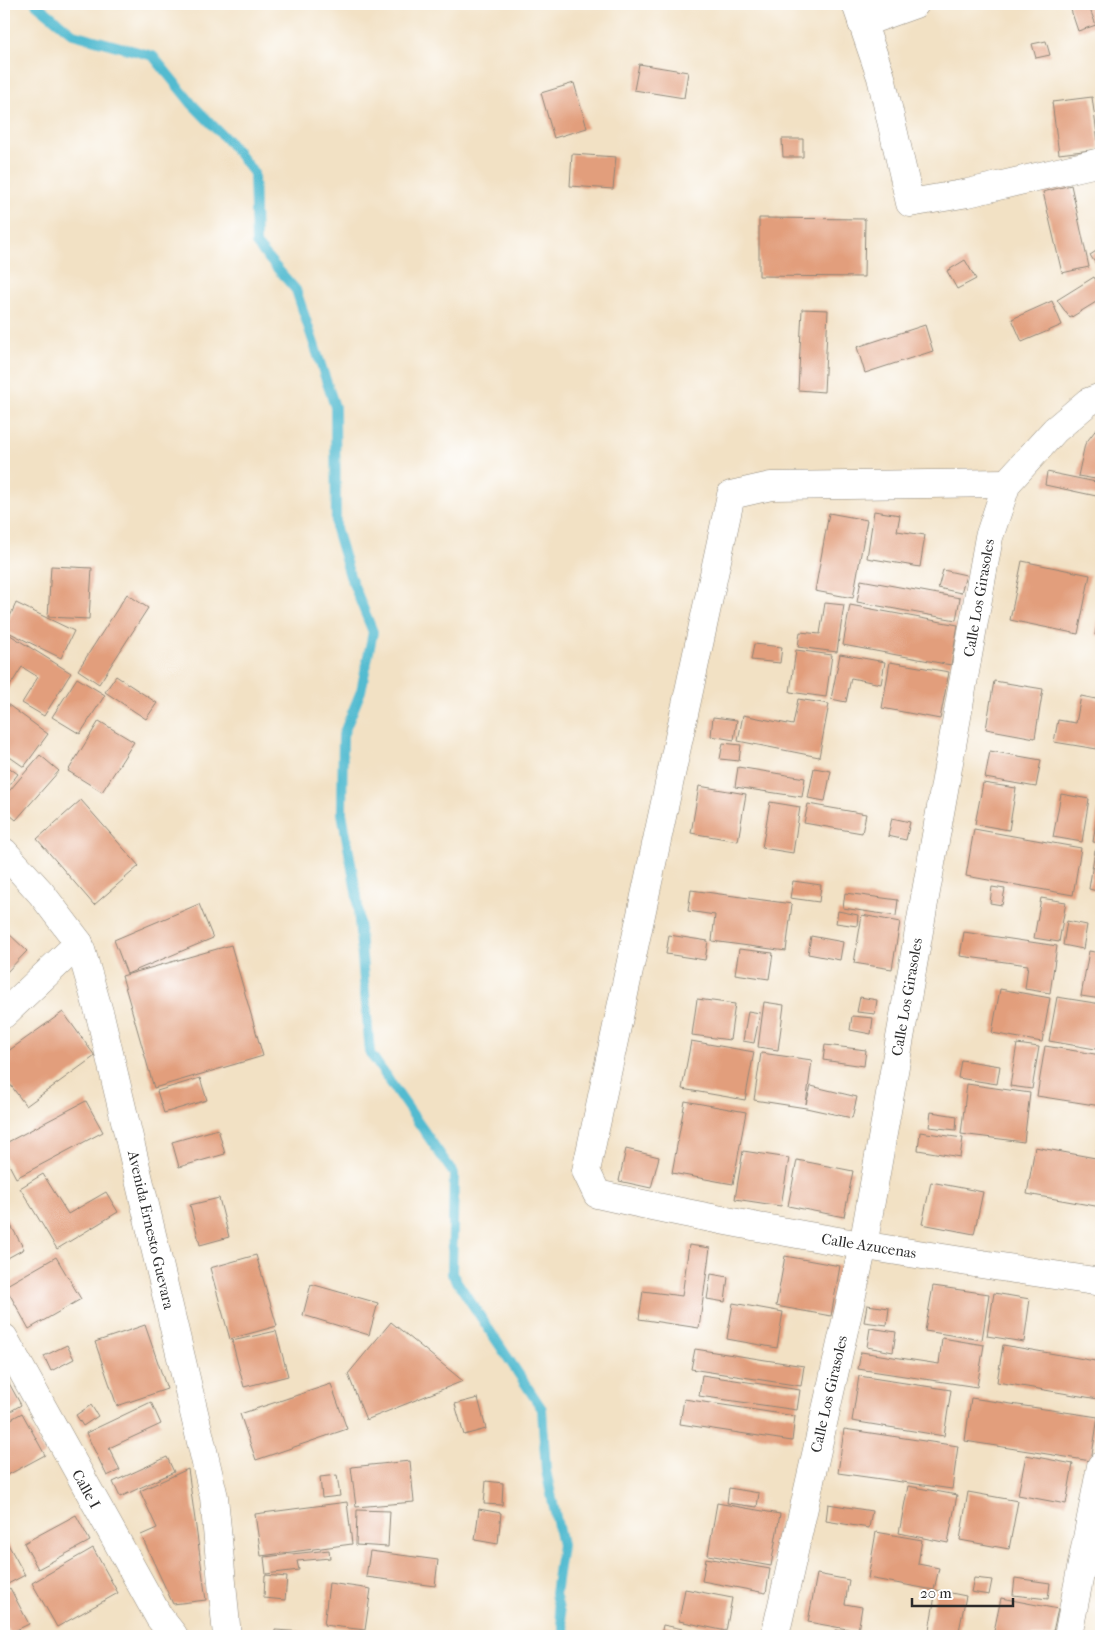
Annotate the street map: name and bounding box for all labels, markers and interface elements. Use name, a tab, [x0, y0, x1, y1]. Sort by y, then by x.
street label: Calle Los Girasoles	[960, 537, 998, 659]
street label: Calle Los Girasoles	[888, 936, 926, 1058]
street label: Avenida Ernesto Guevara	[124, 1148, 178, 1312]
street label: Calle Azucenas	[820, 1230, 918, 1262]
street label: Calle Los Girasoles	[807, 1333, 851, 1454]
street label: Calle I	[68, 1466, 104, 1512]
scale bar	[912, 1575, 1014, 1607]
text: 20 m	[920, 1584, 952, 1602]

